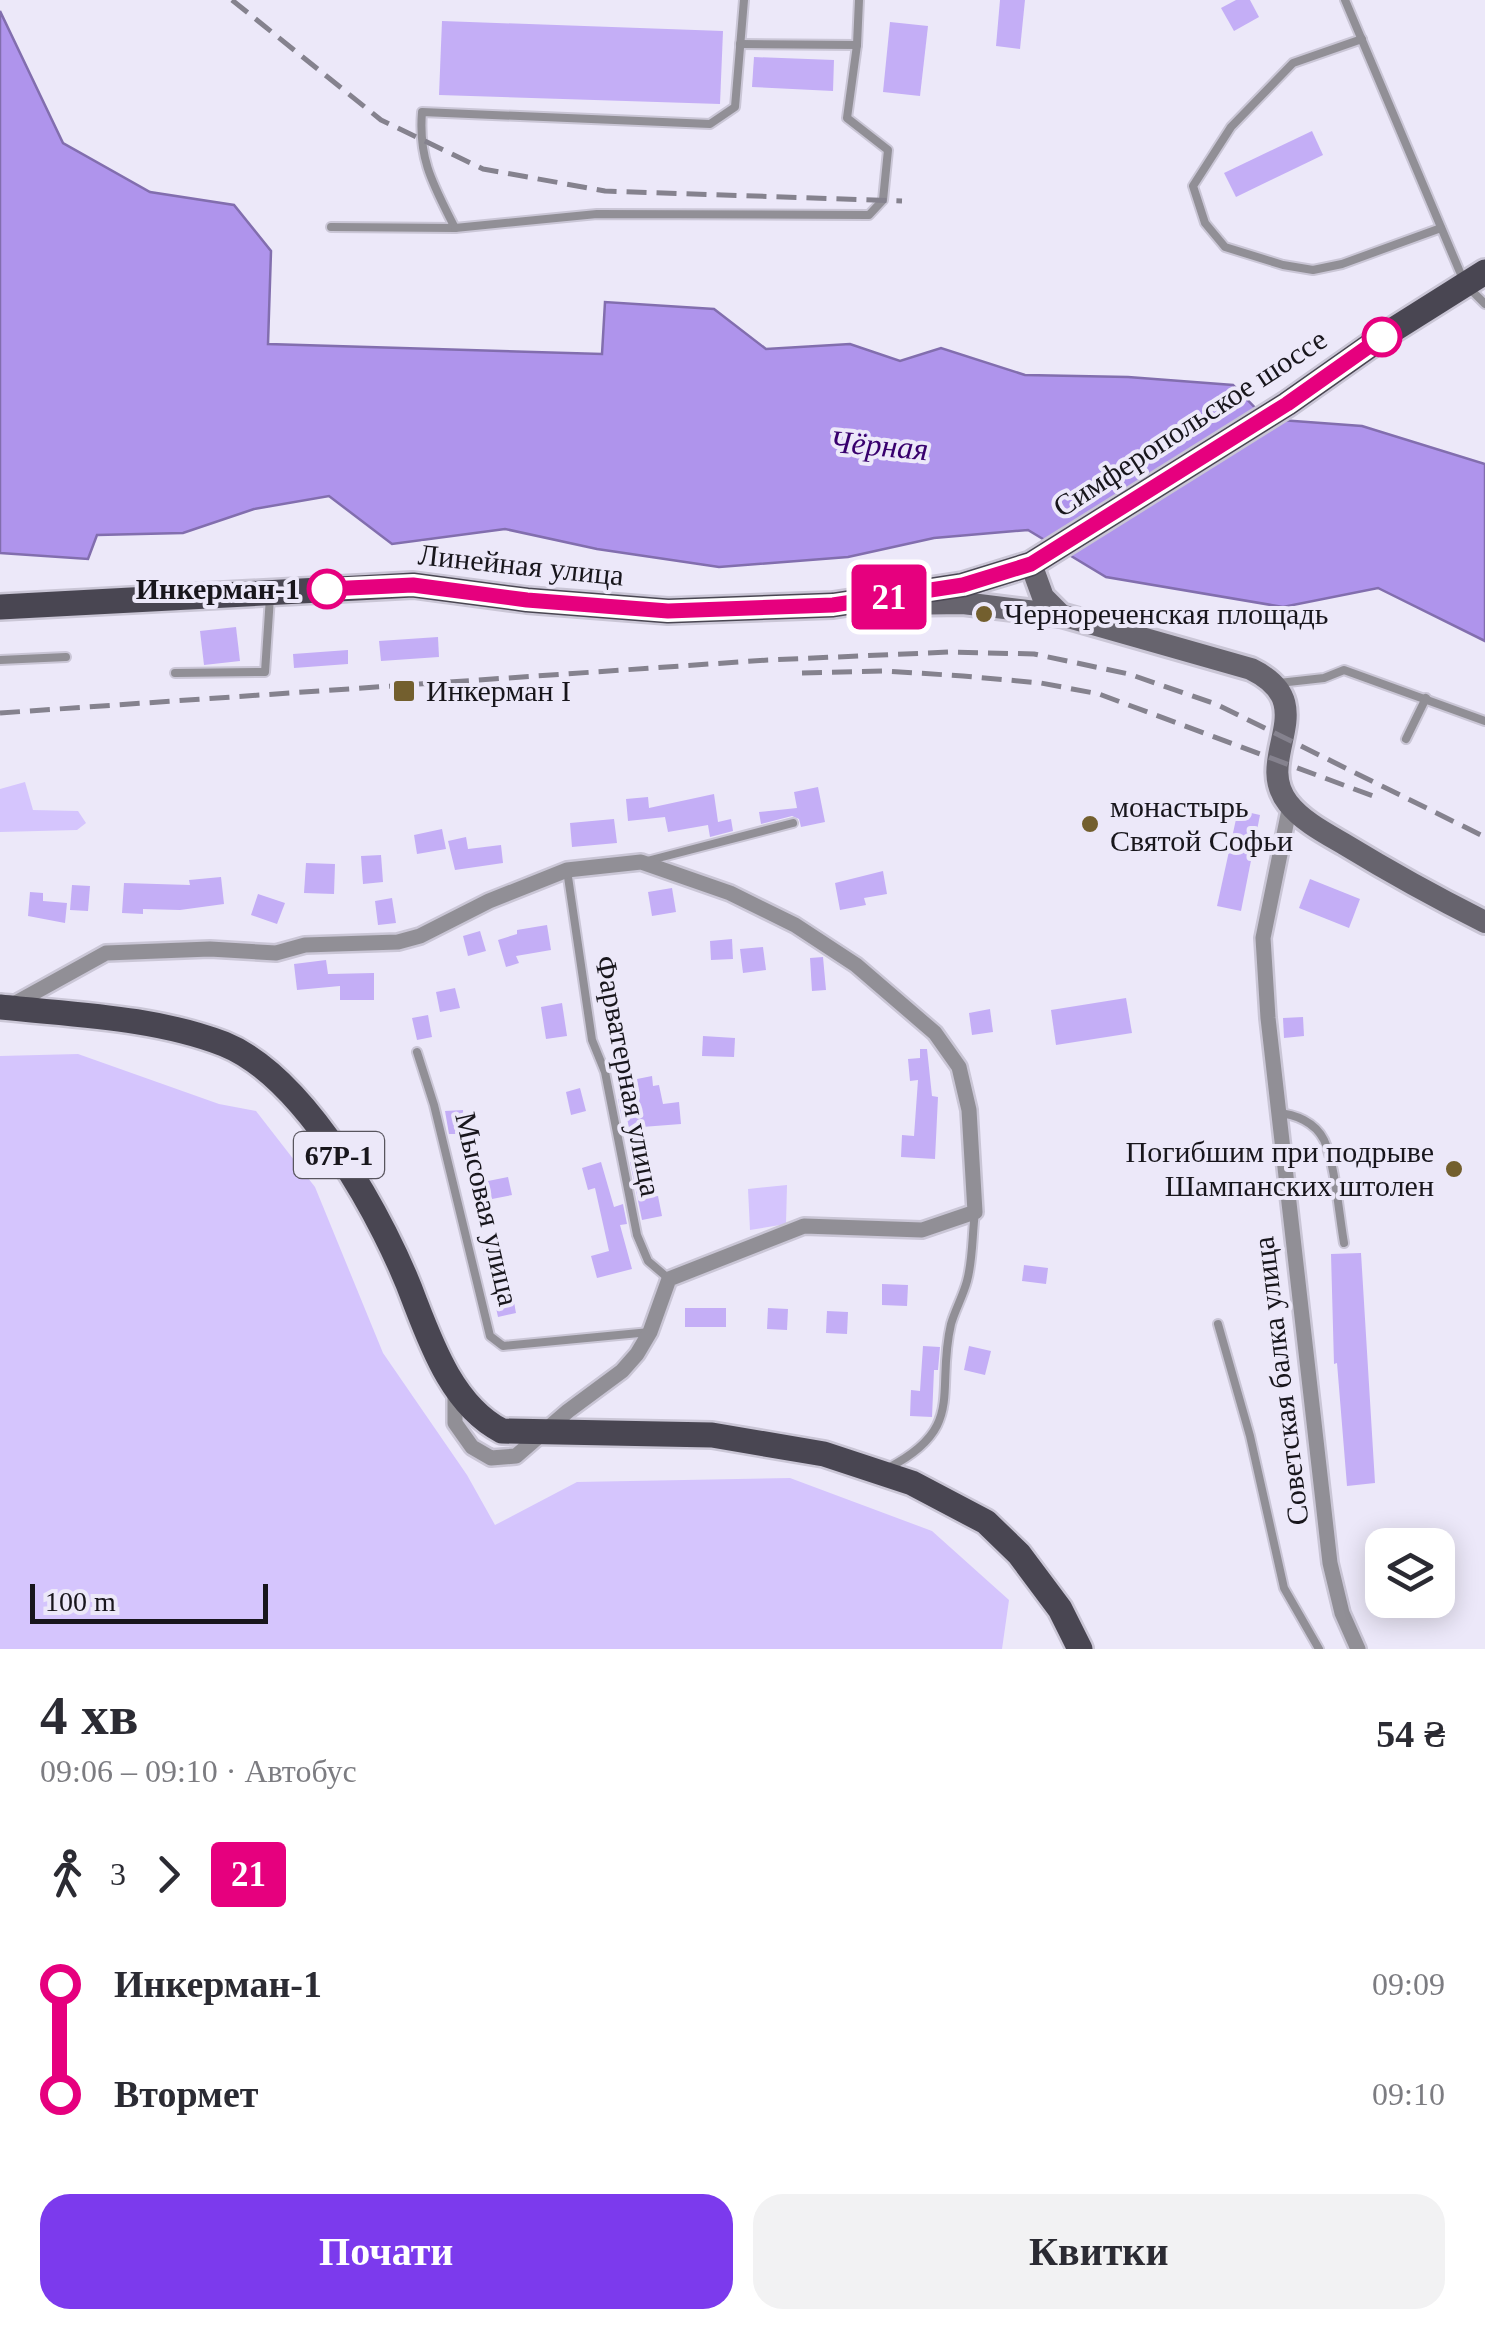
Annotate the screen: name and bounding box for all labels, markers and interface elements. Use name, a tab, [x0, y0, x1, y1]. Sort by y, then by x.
unlabelled marker	[1363, 318, 1401, 356]
street label: Симферопольское шоссе	[1047, 322, 1332, 523]
water label: Чёрная	[828, 423, 930, 467]
street label: Линейная улица	[417, 537, 626, 592]
line badge: 21	[844, 564, 934, 630]
marker: Инкерман-1	[308, 570, 346, 608]
place label: Инкерман-1	[136, 572, 300, 605]
text: 21	[872, 578, 907, 617]
place label: Чернореченская площадь	[1004, 597, 1328, 630]
marker: Чернореченская площадь	[973, 603, 995, 625]
place label: Инкерман I	[426, 674, 571, 707]
marker: Инкерман I	[391, 678, 417, 704]
place label: монастырь Святой Софьи	[1110, 790, 1293, 857]
marker: монастырь Святой Софьи	[1079, 813, 1101, 835]
street label: Фарватерная улица	[589, 953, 668, 1199]
street label: Мысовая улица	[449, 1109, 526, 1309]
road number: 67Р-1	[294, 1132, 384, 1178]
place label: Погибшим при подрыве Шампанских штолен	[1126, 1135, 1434, 1202]
marker: Погибшим при подрыве Шампанских штолен	[1443, 1158, 1465, 1180]
street label: Советская балка улица	[1246, 1235, 1315, 1527]
map controls	[1365, 1528, 1455, 1618]
button: layers	[1365, 1528, 1455, 1618]
scale bar	[30, 1579, 268, 1624]
text: 100 m	[45, 1586, 116, 1617]
text: 4 хв	[40, 1685, 138, 1746]
text: 54 ₴	[1376, 1713, 1445, 1755]
text: 09:06 – 09:10 · Автобус	[40, 1753, 357, 1789]
icon: walk	[40, 1847, 95, 1902]
icon: forward	[141, 1847, 196, 1902]
text: 21	[231, 1855, 266, 1894]
text: 3	[110, 1856, 126, 1892]
text: Инкерман-1	[114, 1963, 322, 2005]
text: 09:09	[1372, 1966, 1445, 2002]
text: Втормет	[114, 2073, 259, 2115]
text: 09:10	[1372, 2076, 1445, 2112]
button: Почати	[40, 2194, 733, 2309]
button: Квитки	[753, 2194, 1445, 2309]

